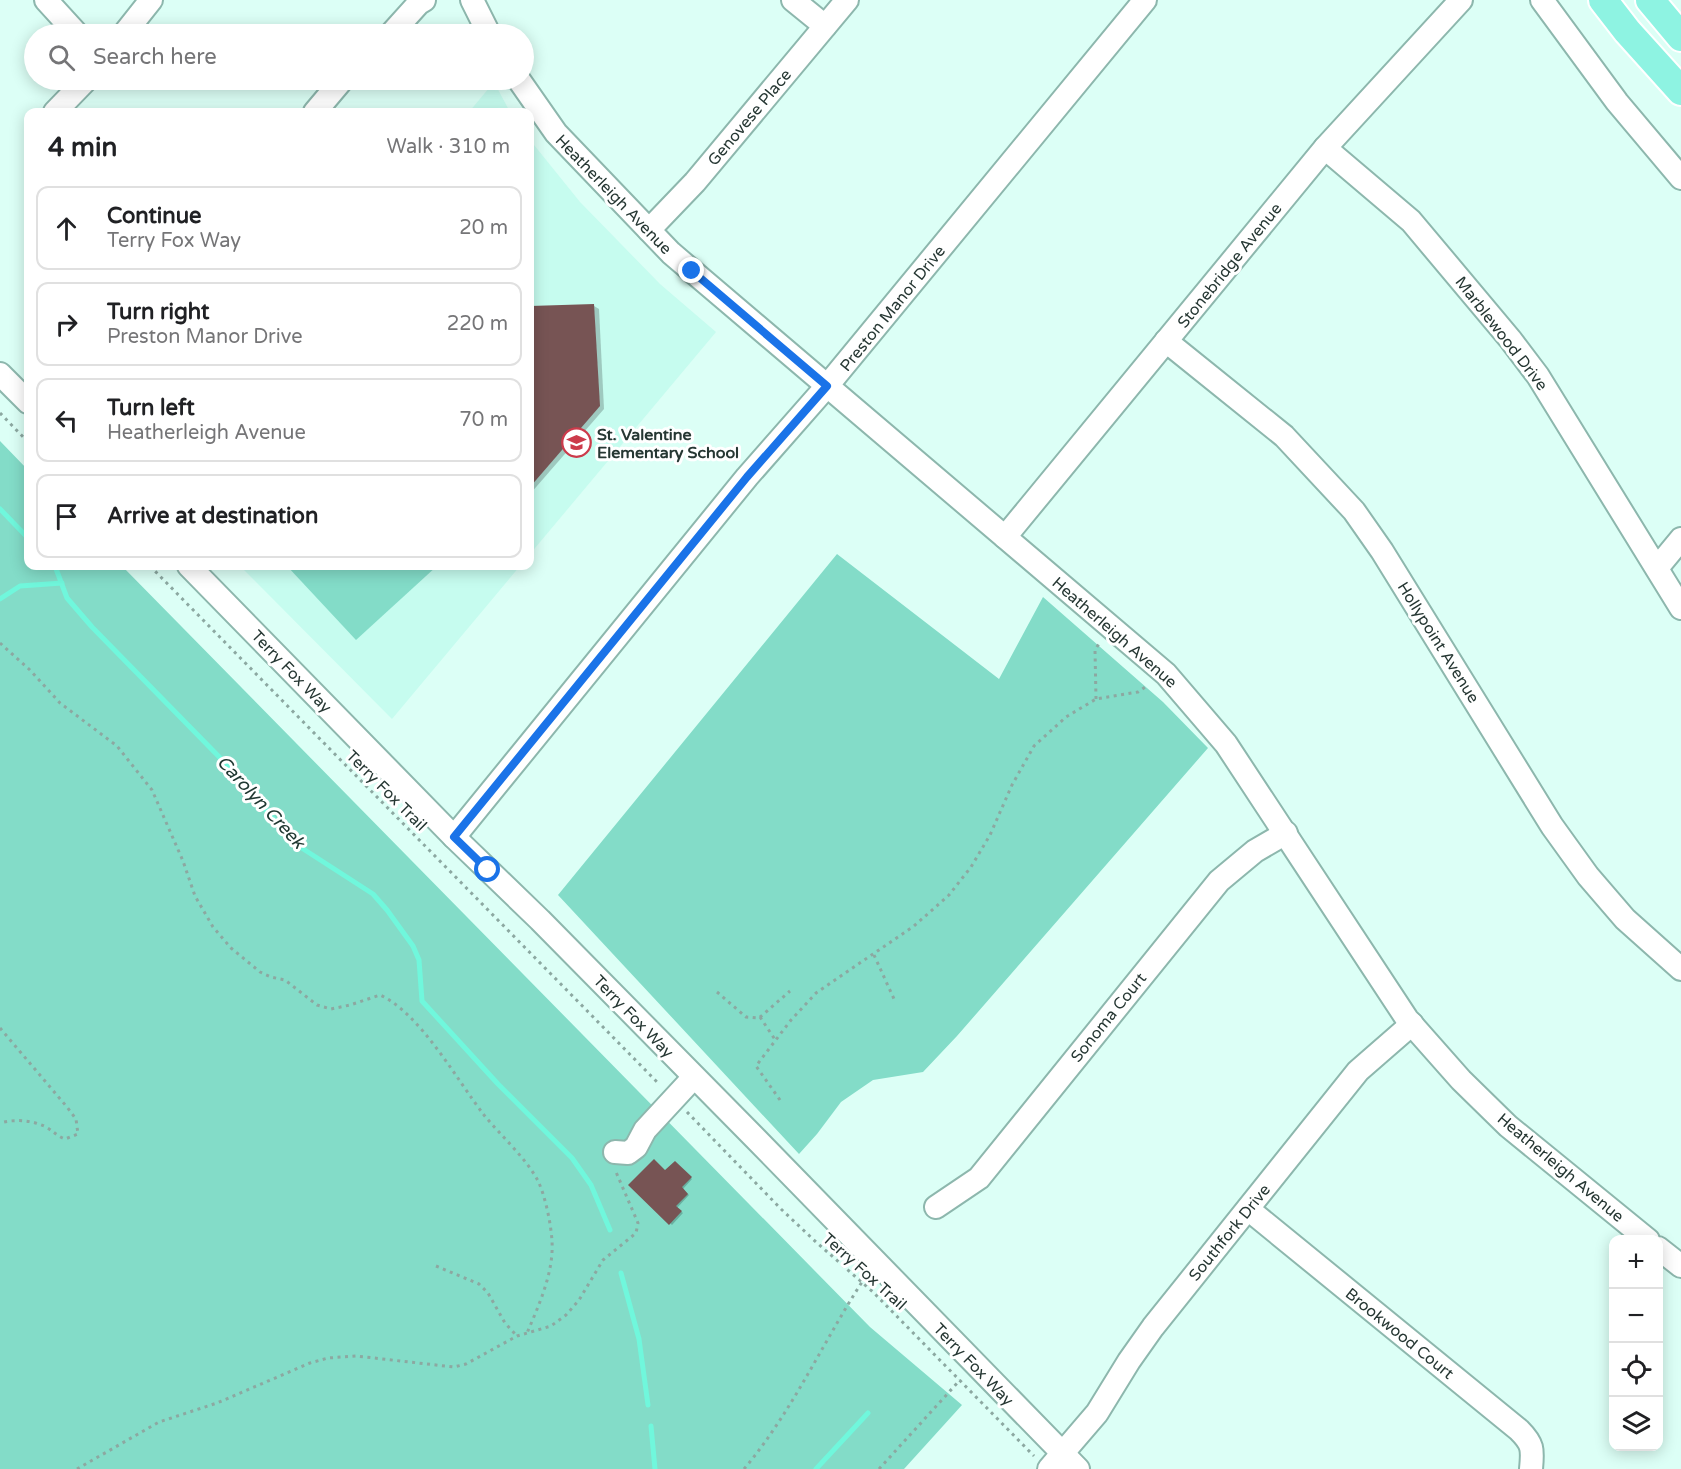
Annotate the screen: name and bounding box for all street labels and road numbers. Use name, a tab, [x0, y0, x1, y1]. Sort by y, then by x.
street label: Genovese Place	[704, 65, 796, 170]
street label: Heatherleigh Avenue	[551, 131, 676, 259]
street label: Stonebridge Avenue	[1173, 199, 1286, 332]
street label: Preston Manor Drive	[836, 242, 950, 376]
street label: Marblewood Drive	[1450, 273, 1552, 395]
street label: Heatherleigh Avenue	[1048, 573, 1181, 692]
street label: Hollypoint Avenue	[1393, 578, 1483, 707]
street label: Terry Fox Way	[247, 626, 336, 717]
street label: Terry Fox Trail	[342, 746, 431, 835]
street label: Sonoma Court	[1067, 969, 1151, 1066]
street label: Terry Fox Way	[589, 971, 678, 1062]
street label: Heatherleigh Avenue	[1493, 1109, 1628, 1227]
street label: Southfork Drive	[1185, 1180, 1275, 1285]
street label: Terry Fox Trail	[818, 1229, 910, 1315]
street label: Brookwood Court	[1341, 1284, 1458, 1384]
street label: Terry Fox Way	[929, 1319, 1018, 1410]

